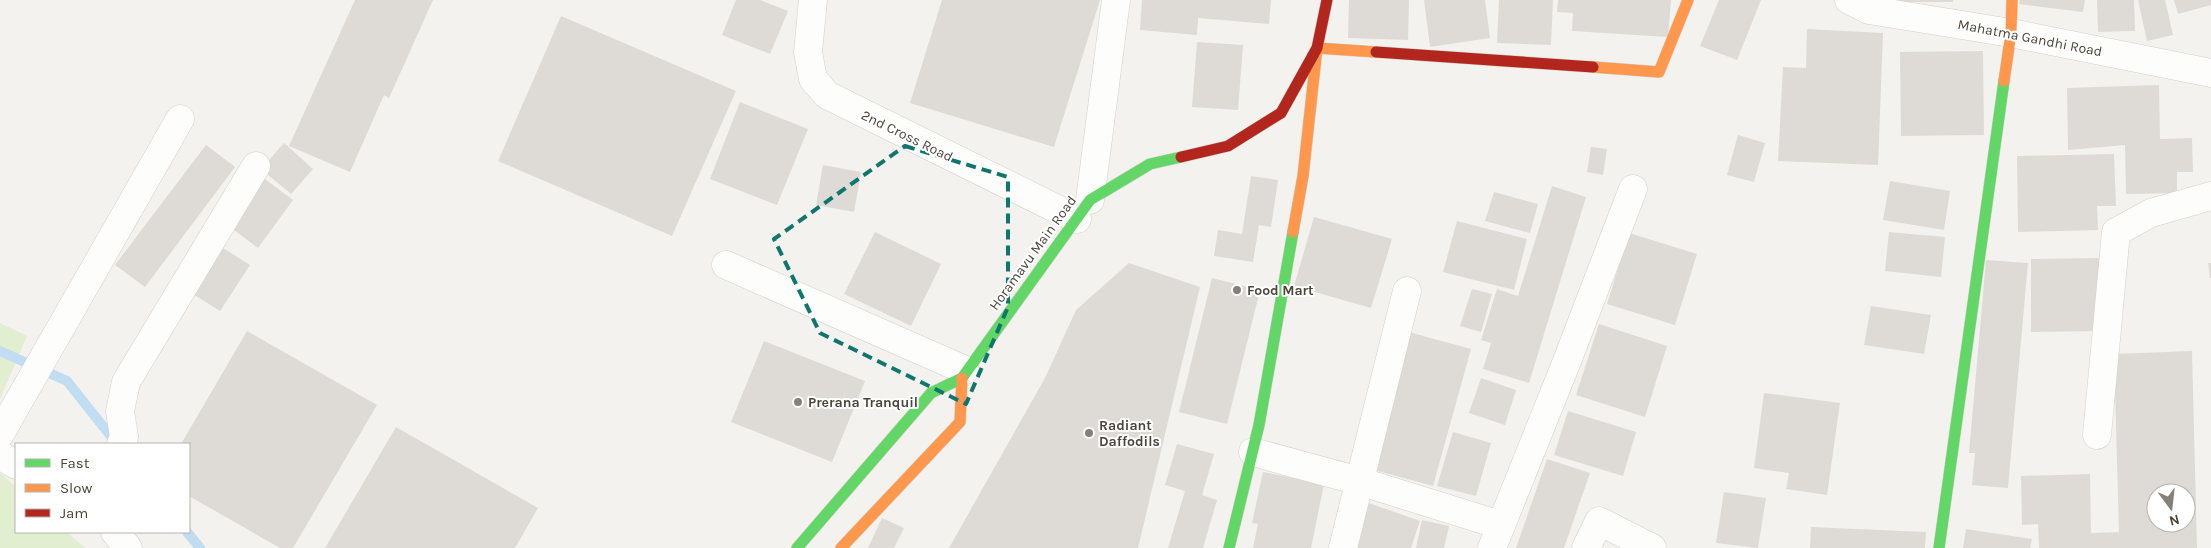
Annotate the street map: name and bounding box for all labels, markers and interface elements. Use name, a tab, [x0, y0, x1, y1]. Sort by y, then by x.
street label: Mahatma Gandhi Road	[1956, 16, 2104, 60]
street label: 2nd Cross Road	[858, 106, 956, 166]
street label: Horamavu Main Road	[986, 193, 1080, 313]
place label: Food Mart	[1247, 282, 1314, 299]
marker: Food Mart	[1231, 284, 1243, 296]
place label: Prerana Tranquil	[808, 394, 918, 411]
marker: Prerana Tranquil	[792, 396, 804, 408]
place label: Radiant Daffodils	[1099, 417, 1160, 450]
marker: Radiant Daffodils	[1083, 427, 1095, 439]
legend	[15, 443, 190, 533]
text: Fast	[60, 454, 90, 472]
text: Slow	[60, 479, 92, 497]
north arrow	[2146, 483, 2196, 533]
text: Jam	[60, 504, 88, 522]
text: N	[2167, 511, 2181, 530]

